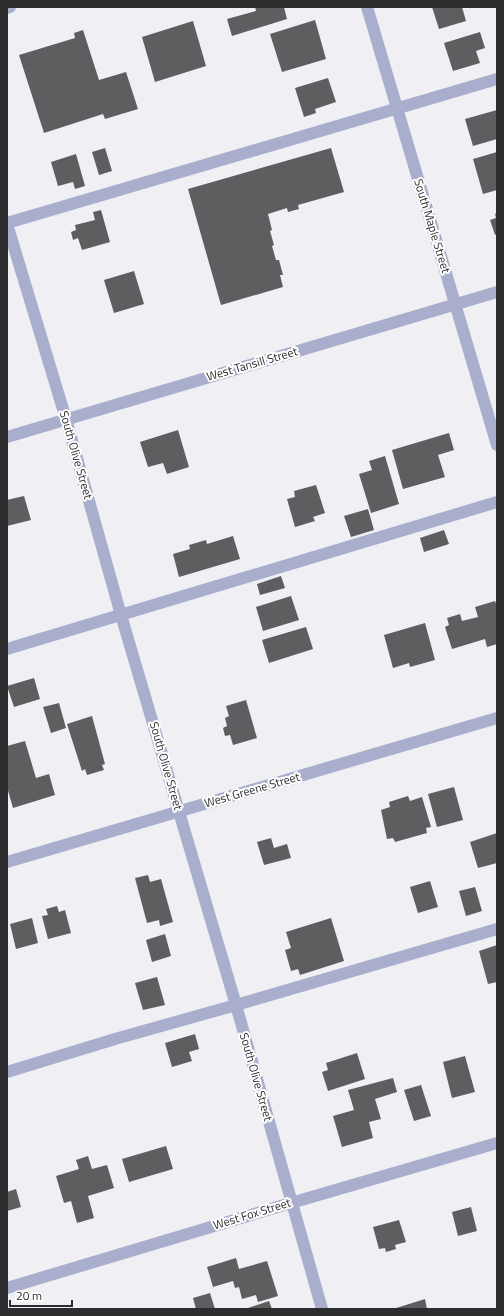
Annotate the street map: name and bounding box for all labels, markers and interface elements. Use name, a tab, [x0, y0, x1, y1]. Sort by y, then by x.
street label: South Maple Street	[409, 177, 456, 276]
street label: West Tansill Street	[204, 341, 300, 386]
street label: South Olive Street	[55, 408, 98, 502]
street label: South Olive Street	[145, 719, 188, 813]
street label: West Greene Street	[202, 767, 303, 812]
street label: South Olive Street	[235, 1030, 278, 1124]
street label: West Fox Street	[211, 1192, 294, 1234]
scale bar	[10, 1282, 72, 1308]
text: 20 m	[16, 1286, 42, 1305]

